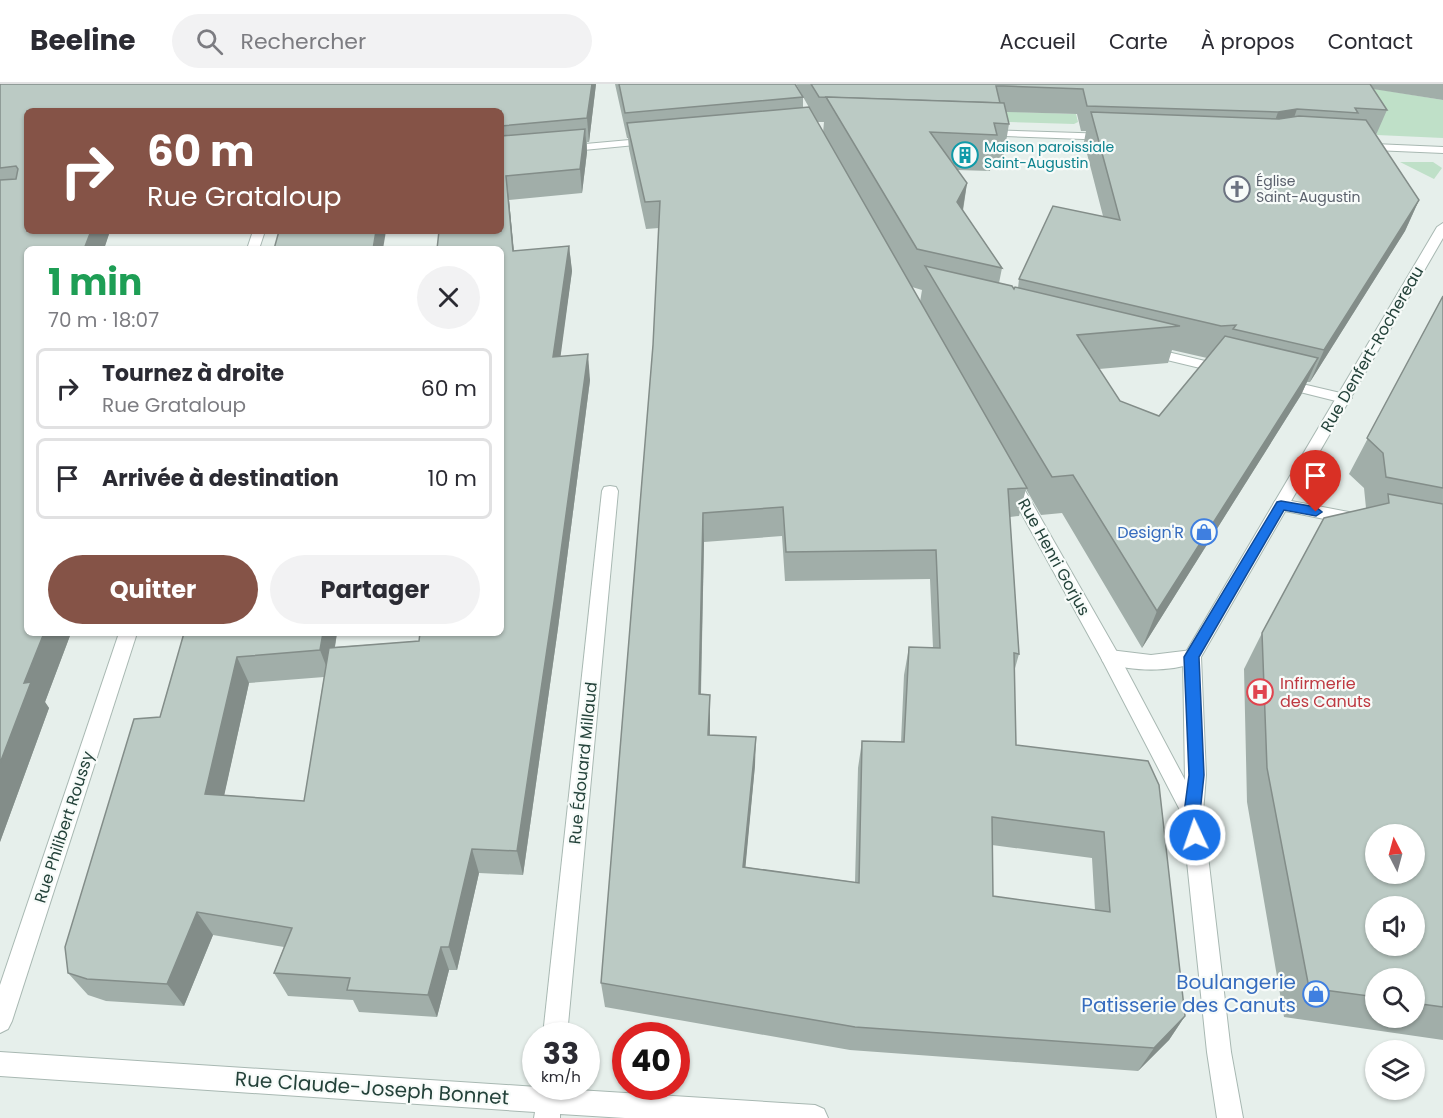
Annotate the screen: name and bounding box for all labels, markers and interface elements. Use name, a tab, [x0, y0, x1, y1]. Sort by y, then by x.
search box	[172, 14, 592, 68]
text: Beeline	[30, 21, 136, 60]
icon: search	[193, 25, 226, 58]
text: Rechercher	[241, 26, 366, 57]
text: Accueil	[999, 27, 1076, 56]
text: Carte	[1109, 27, 1168, 56]
text: À propos	[1201, 27, 1295, 56]
text: Contact	[1328, 27, 1413, 56]
text: 60 m	[147, 122, 255, 181]
icon: right	[48, 132, 126, 210]
place label: Maison paroissiale Saint-Augustin	[984, 137, 1114, 173]
building icon: Maison paroissiale Saint-Augustin	[950, 140, 980, 170]
place label: Église Saint-Augustin	[1256, 171, 1361, 207]
church icon: Église Saint-Augustin	[1222, 174, 1252, 204]
text: Rue Grataloup	[147, 178, 342, 215]
text: 1 min	[48, 257, 142, 308]
street label: Rue Denfert-Rochereau	[1315, 262, 1429, 436]
button: close	[417, 266, 480, 329]
text: 70 m · 18:07	[48, 306, 159, 334]
text: Tournez à droite	[102, 358, 284, 389]
icon: right	[51, 372, 84, 405]
text: 60 m	[421, 373, 477, 404]
text: Rue Grataloup	[102, 391, 246, 419]
pin	[1290, 450, 1341, 512]
icon: arrive	[1299, 459, 1332, 492]
icon: arrive	[51, 462, 84, 495]
text: Arrivée à destination	[102, 463, 339, 494]
text: 10 m	[428, 463, 477, 494]
street label: Rue Henri Gorjus	[1012, 494, 1096, 620]
shop icon: Design'R	[1189, 517, 1219, 547]
place label: Design'R	[1117, 521, 1184, 544]
button: Quitter	[48, 555, 258, 624]
button: Partager	[270, 555, 480, 624]
place label: Infirmerie des Canuts	[1280, 672, 1371, 713]
hospital icon: Infirmerie des Canuts	[1245, 677, 1275, 707]
street label: Rue Édouard Millaud	[563, 681, 603, 845]
street label: Rue Philibert Roussy	[29, 748, 99, 906]
position arrow	[1163, 803, 1227, 867]
north arrow	[1365, 824, 1425, 884]
map controls	[1365, 824, 1425, 1100]
button: sound	[1365, 896, 1425, 956]
place label: Boulangerie Patisserie des Canuts	[1081, 968, 1296, 1019]
button: search	[1365, 968, 1425, 1028]
shop icon: Boulangerie Patisserie des Canuts	[1301, 979, 1331, 1009]
speed limit sign: 40	[612, 1022, 690, 1100]
text: 33	[543, 1032, 579, 1075]
button: layers	[1365, 1040, 1425, 1100]
street label: Rue Claude-Joseph Bonnet	[234, 1064, 510, 1112]
text: km/h	[541, 1066, 581, 1087]

